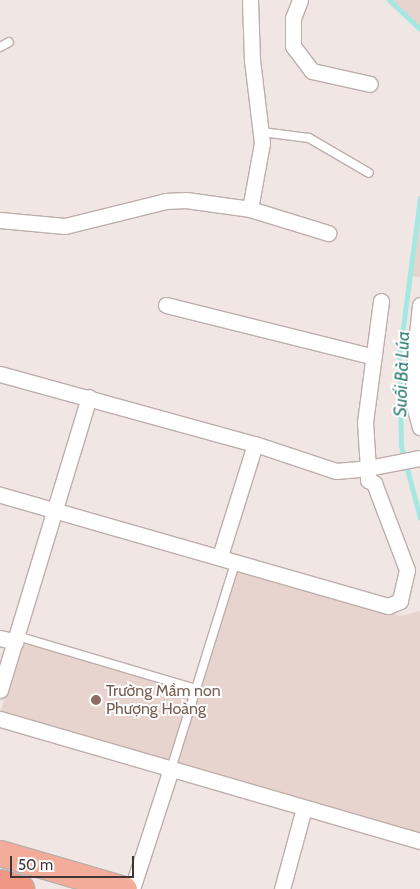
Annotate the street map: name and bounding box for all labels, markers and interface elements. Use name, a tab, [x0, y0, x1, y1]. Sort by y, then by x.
water label: Suối Bà Lúa	[390, 331, 414, 417]
place label: Trường Mầm non Phượng Hoàng	[106, 681, 221, 719]
marker: Trường Mầm non Phượng Hoàng	[90, 694, 102, 706]
scale bar	[12, 846, 136, 878]
text: 50 m	[18, 856, 53, 874]

